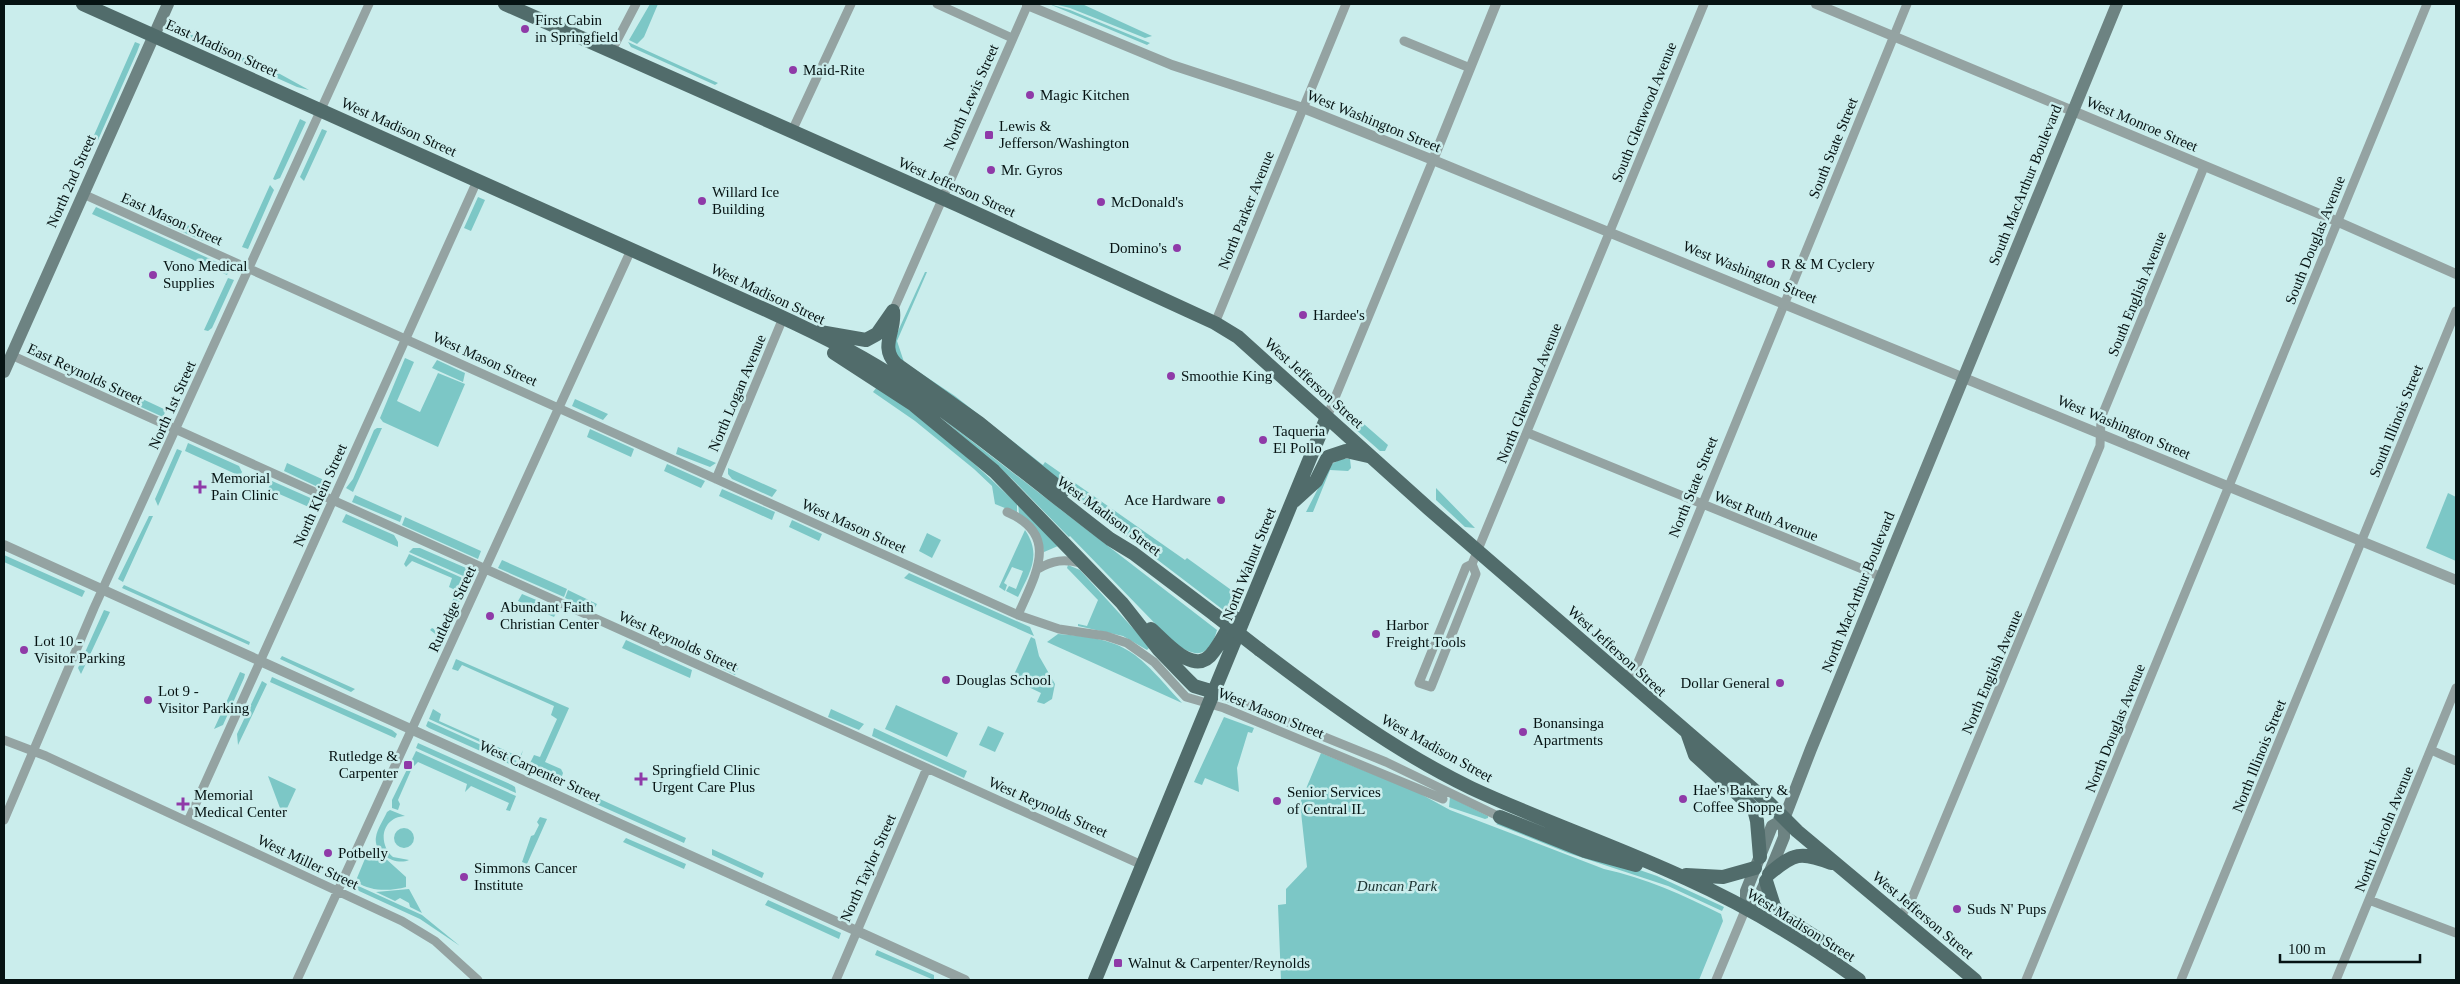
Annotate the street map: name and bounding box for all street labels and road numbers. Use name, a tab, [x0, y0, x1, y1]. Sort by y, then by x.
street label: East Madison Street	[164, 16, 281, 80]
street label: South Glenwood Avenue	[1609, 39, 1680, 184]
street label: North Lewis Street	[940, 41, 1002, 152]
street label: West Washington Street	[1305, 87, 1444, 156]
street label: West Monroe Street	[2084, 93, 2201, 155]
street label: West Madison Street	[339, 94, 460, 160]
street label: South State Street	[1805, 94, 1861, 201]
street label: South MacArthur Boulevard	[1985, 102, 2065, 268]
street label: North 2nd Street	[43, 131, 99, 230]
street label: North Parker Avenue	[1215, 148, 1277, 272]
street label: West Jefferson Street	[896, 154, 1019, 220]
street label: South Douglas Avenue	[2282, 173, 2348, 307]
street label: East Mason Street	[119, 189, 226, 249]
street label: South English Avenue	[2105, 229, 2169, 359]
street label: West Washington Street	[1681, 238, 1820, 307]
street label: West Madison Street	[708, 260, 829, 328]
street label: North Glenwood Avenue	[1494, 320, 1565, 465]
street label: West Mason Street	[430, 329, 541, 390]
street label: North Logan Avenue	[705, 332, 769, 454]
street label: West Jefferson Street	[1262, 335, 1367, 432]
street label: East Reynolds Street	[25, 340, 146, 408]
street label: North 1st Street	[145, 358, 199, 452]
street label: South Illinois Street	[2366, 362, 2426, 480]
street label: West Washington Street	[2055, 392, 2194, 463]
street label: North State Street	[1665, 433, 1721, 540]
street label: North Klein Street	[290, 440, 350, 549]
street label: West Madison Street	[1054, 473, 1165, 560]
street label: West Ruth Avenue	[1712, 488, 1821, 544]
street label: West Mason Street	[799, 496, 910, 557]
street label: North Walnut Street	[1219, 505, 1279, 623]
street label: North MacArthur Boulevard	[1818, 509, 1898, 675]
street label: Rutledge Street	[425, 563, 479, 654]
street label: West Jefferson Street	[1565, 603, 1670, 700]
street label: North English Avenue	[1959, 607, 2025, 736]
street label: West Reynolds Street	[616, 608, 741, 675]
street label: North Douglas Avenue	[2082, 661, 2148, 795]
street label: West Mason Street	[1216, 684, 1327, 742]
street label: North Illinois Street	[2229, 697, 2289, 815]
street label: West Madison Street	[1379, 711, 1496, 786]
street label: West Carpenter Street	[477, 737, 604, 805]
street label: North Lincoln Avenue	[2352, 764, 2417, 894]
street label: West Reynolds Street	[986, 774, 1111, 841]
street label: North Taylor Street	[837, 811, 899, 924]
street label: West Miller Street	[255, 832, 362, 893]
street label: West Jefferson Street	[1869, 868, 1977, 962]
street label: West Madison Street	[1744, 885, 1859, 965]

